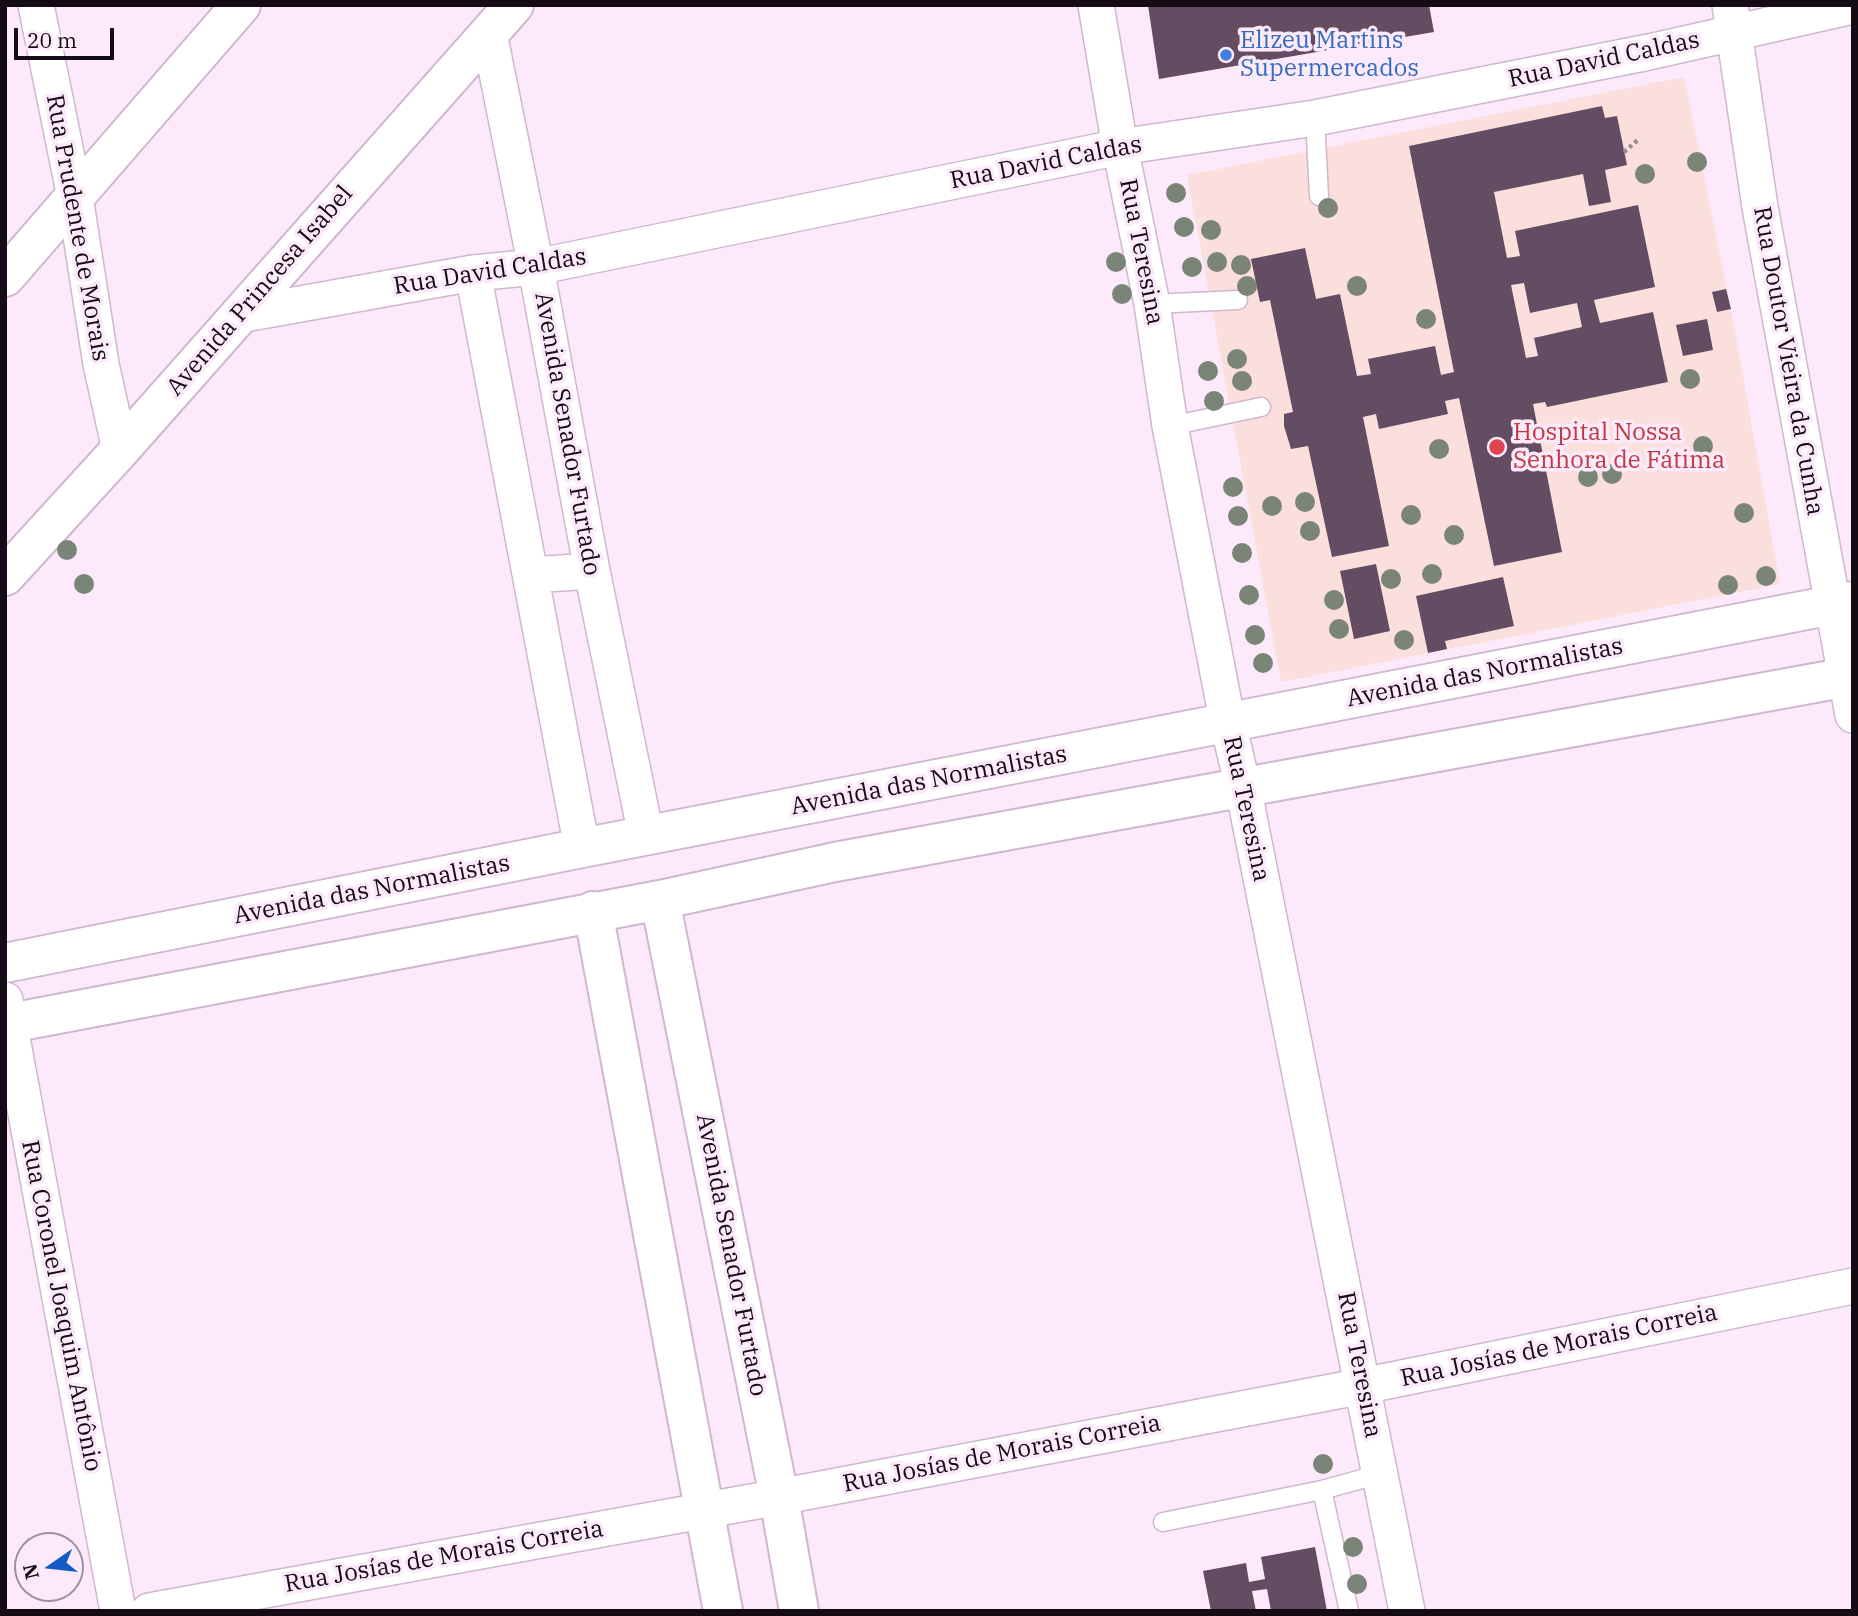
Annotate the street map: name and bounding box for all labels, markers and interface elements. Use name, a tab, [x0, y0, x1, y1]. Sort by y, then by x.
scale bar	[18, 14, 117, 58]
text: 20 m	[27, 26, 77, 54]
street label: Rua David Caldas	[1506, 26, 1702, 94]
place label: Elizeu Martins Supermercados	[1240, 27, 1419, 83]
marker: Elizeu Martins Supermercados	[1218, 47, 1234, 63]
street label: Rua Prudente de Morais	[39, 92, 115, 364]
street label: Rua David Caldas	[948, 130, 1144, 196]
street label: Rua Teresina	[1113, 177, 1169, 327]
street label: Avenida Princesa Isabel	[161, 180, 359, 402]
street label: Rua Doutor Vieira da Cunha	[1747, 204, 1829, 518]
street label: Rua David Caldas	[392, 243, 588, 301]
street label: Avenida Senador Furtado	[528, 290, 606, 578]
place label: Hospital Nossa Senhora de Fátima	[1513, 419, 1725, 475]
marker: Hospital Nossa Senhora de Fátima	[1487, 437, 1507, 457]
street label: Avenida das Normalistas	[1344, 632, 1626, 714]
street label: Rua Teresina	[1217, 734, 1275, 884]
street label: Avenida das Normalistas	[788, 740, 1070, 822]
street label: Avenida das Normalistas	[231, 849, 513, 931]
street label: Avenida Senador Furtado	[689, 1111, 773, 1399]
street label: Rua Coronel Joaquim Antônio	[15, 1138, 107, 1474]
street label: Rua Teresina	[1331, 1290, 1387, 1440]
street label: Rua Josías de Morais Correia	[1398, 1298, 1720, 1394]
street label: Rua Josías de Morais Correia	[841, 1409, 1163, 1499]
street label: Rua Josías de Morais Correia	[282, 1515, 606, 1599]
north arrow	[14, 1532, 84, 1602]
text: N	[17, 1561, 44, 1582]

